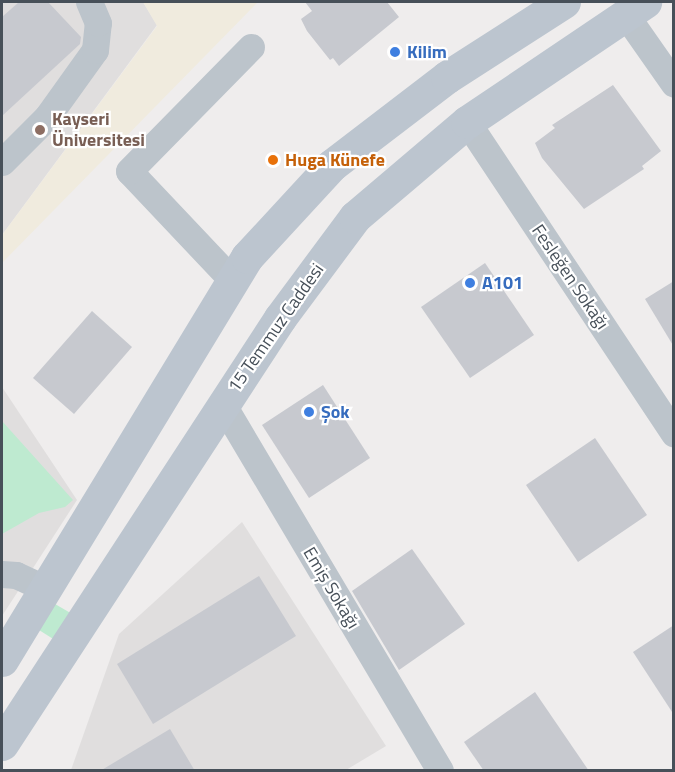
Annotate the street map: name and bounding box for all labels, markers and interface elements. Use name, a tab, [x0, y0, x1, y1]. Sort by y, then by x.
place label: Kilim	[407, 41, 447, 63]
marker: Kilim	[388, 45, 402, 59]
place label: Kayseri Üniversitesi	[52, 109, 145, 152]
marker: Kayseri Üniversitesi	[33, 123, 47, 137]
place label: Huga Künefe	[285, 149, 385, 171]
marker: Huga Künefe	[266, 153, 280, 167]
street label: Fesleğen Sokağı	[527, 220, 613, 334]
street label: 15 Temmuz Caddesi	[224, 260, 328, 396]
place label: A101	[482, 272, 523, 294]
marker: A101	[463, 276, 477, 290]
place label: Şok	[321, 401, 350, 423]
marker: Şok	[302, 405, 316, 419]
street label: Emiş Sokağı	[298, 543, 364, 633]

